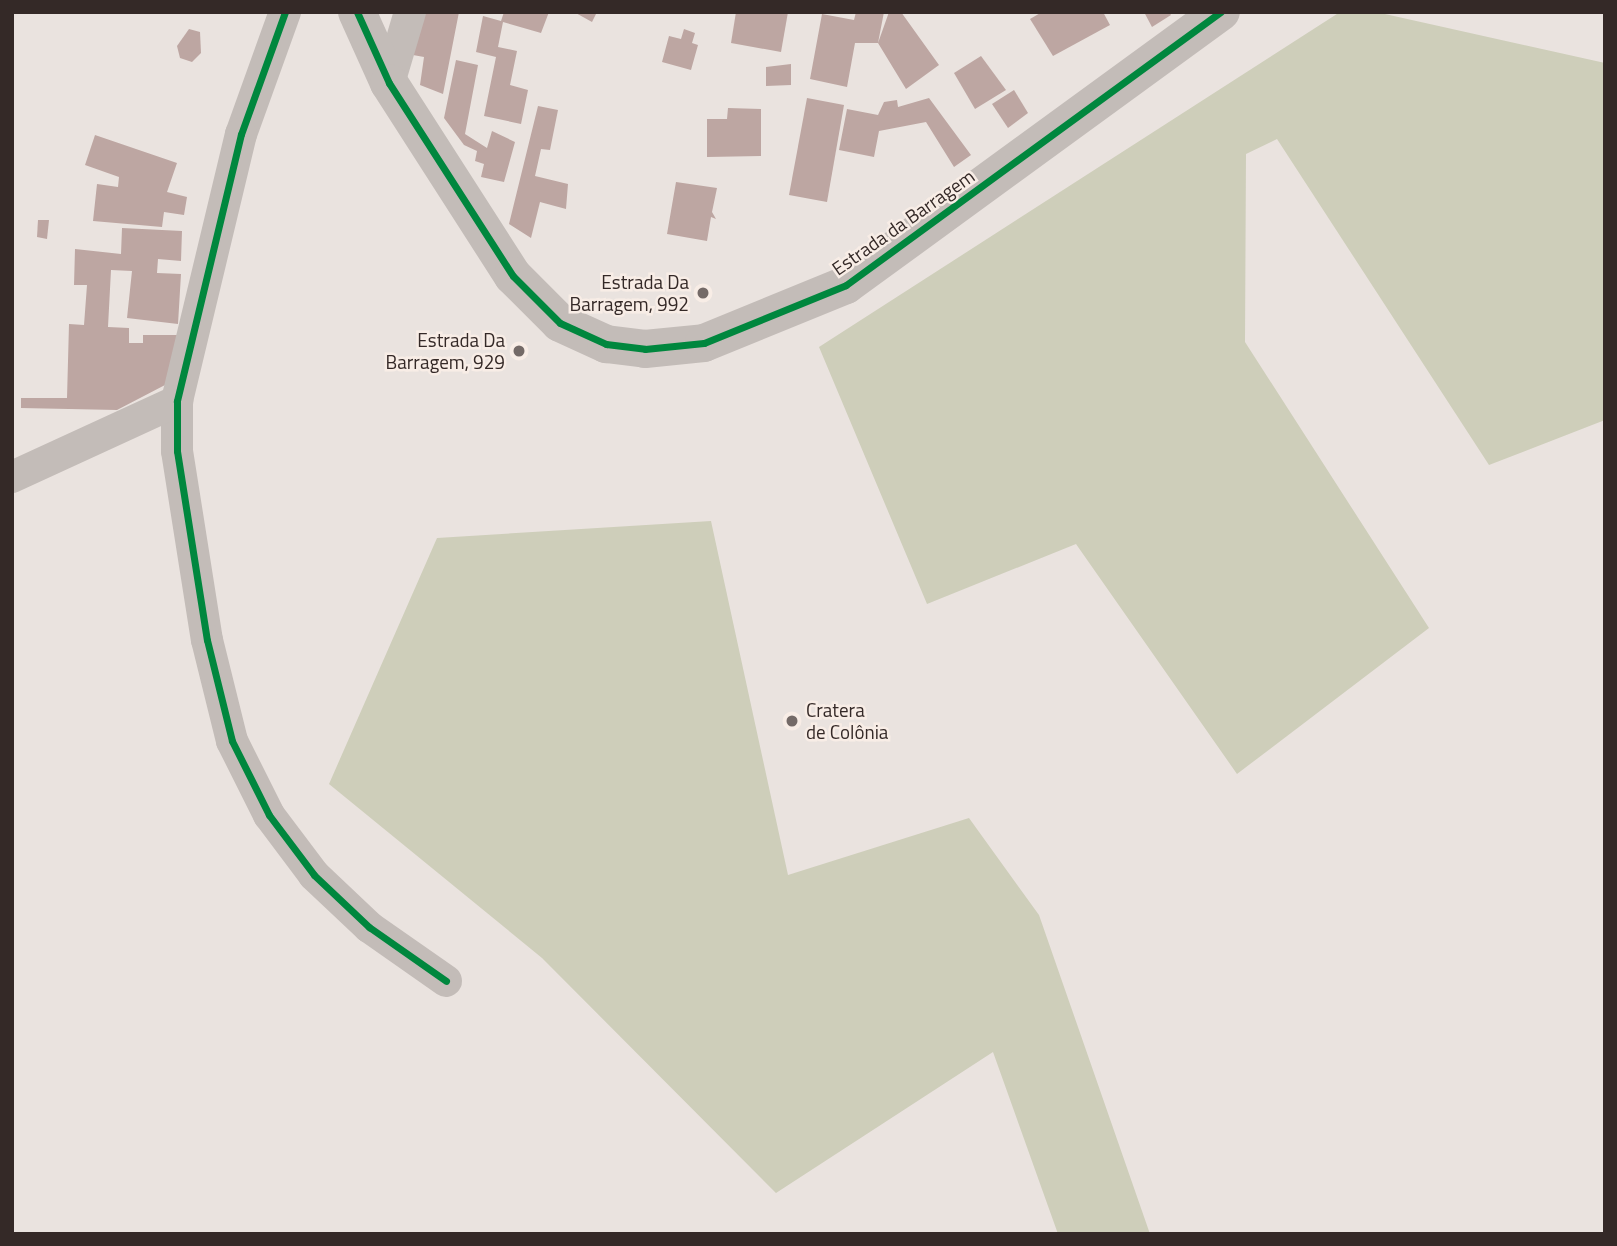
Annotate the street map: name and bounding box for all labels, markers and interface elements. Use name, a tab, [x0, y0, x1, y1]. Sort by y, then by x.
street label: Estrada da Barragem	[827, 164, 979, 280]
place label: Estrada Da Barragem, 992	[570, 271, 689, 315]
marker: Estrada Da Barragem, 992	[695, 285, 711, 301]
place label: Estrada Da Barragem, 929	[386, 329, 505, 373]
marker: Estrada Da Barragem, 929	[511, 343, 527, 359]
place label: Cratera de Colônia	[806, 699, 888, 743]
marker: Cratera de Colônia	[784, 713, 800, 729]

